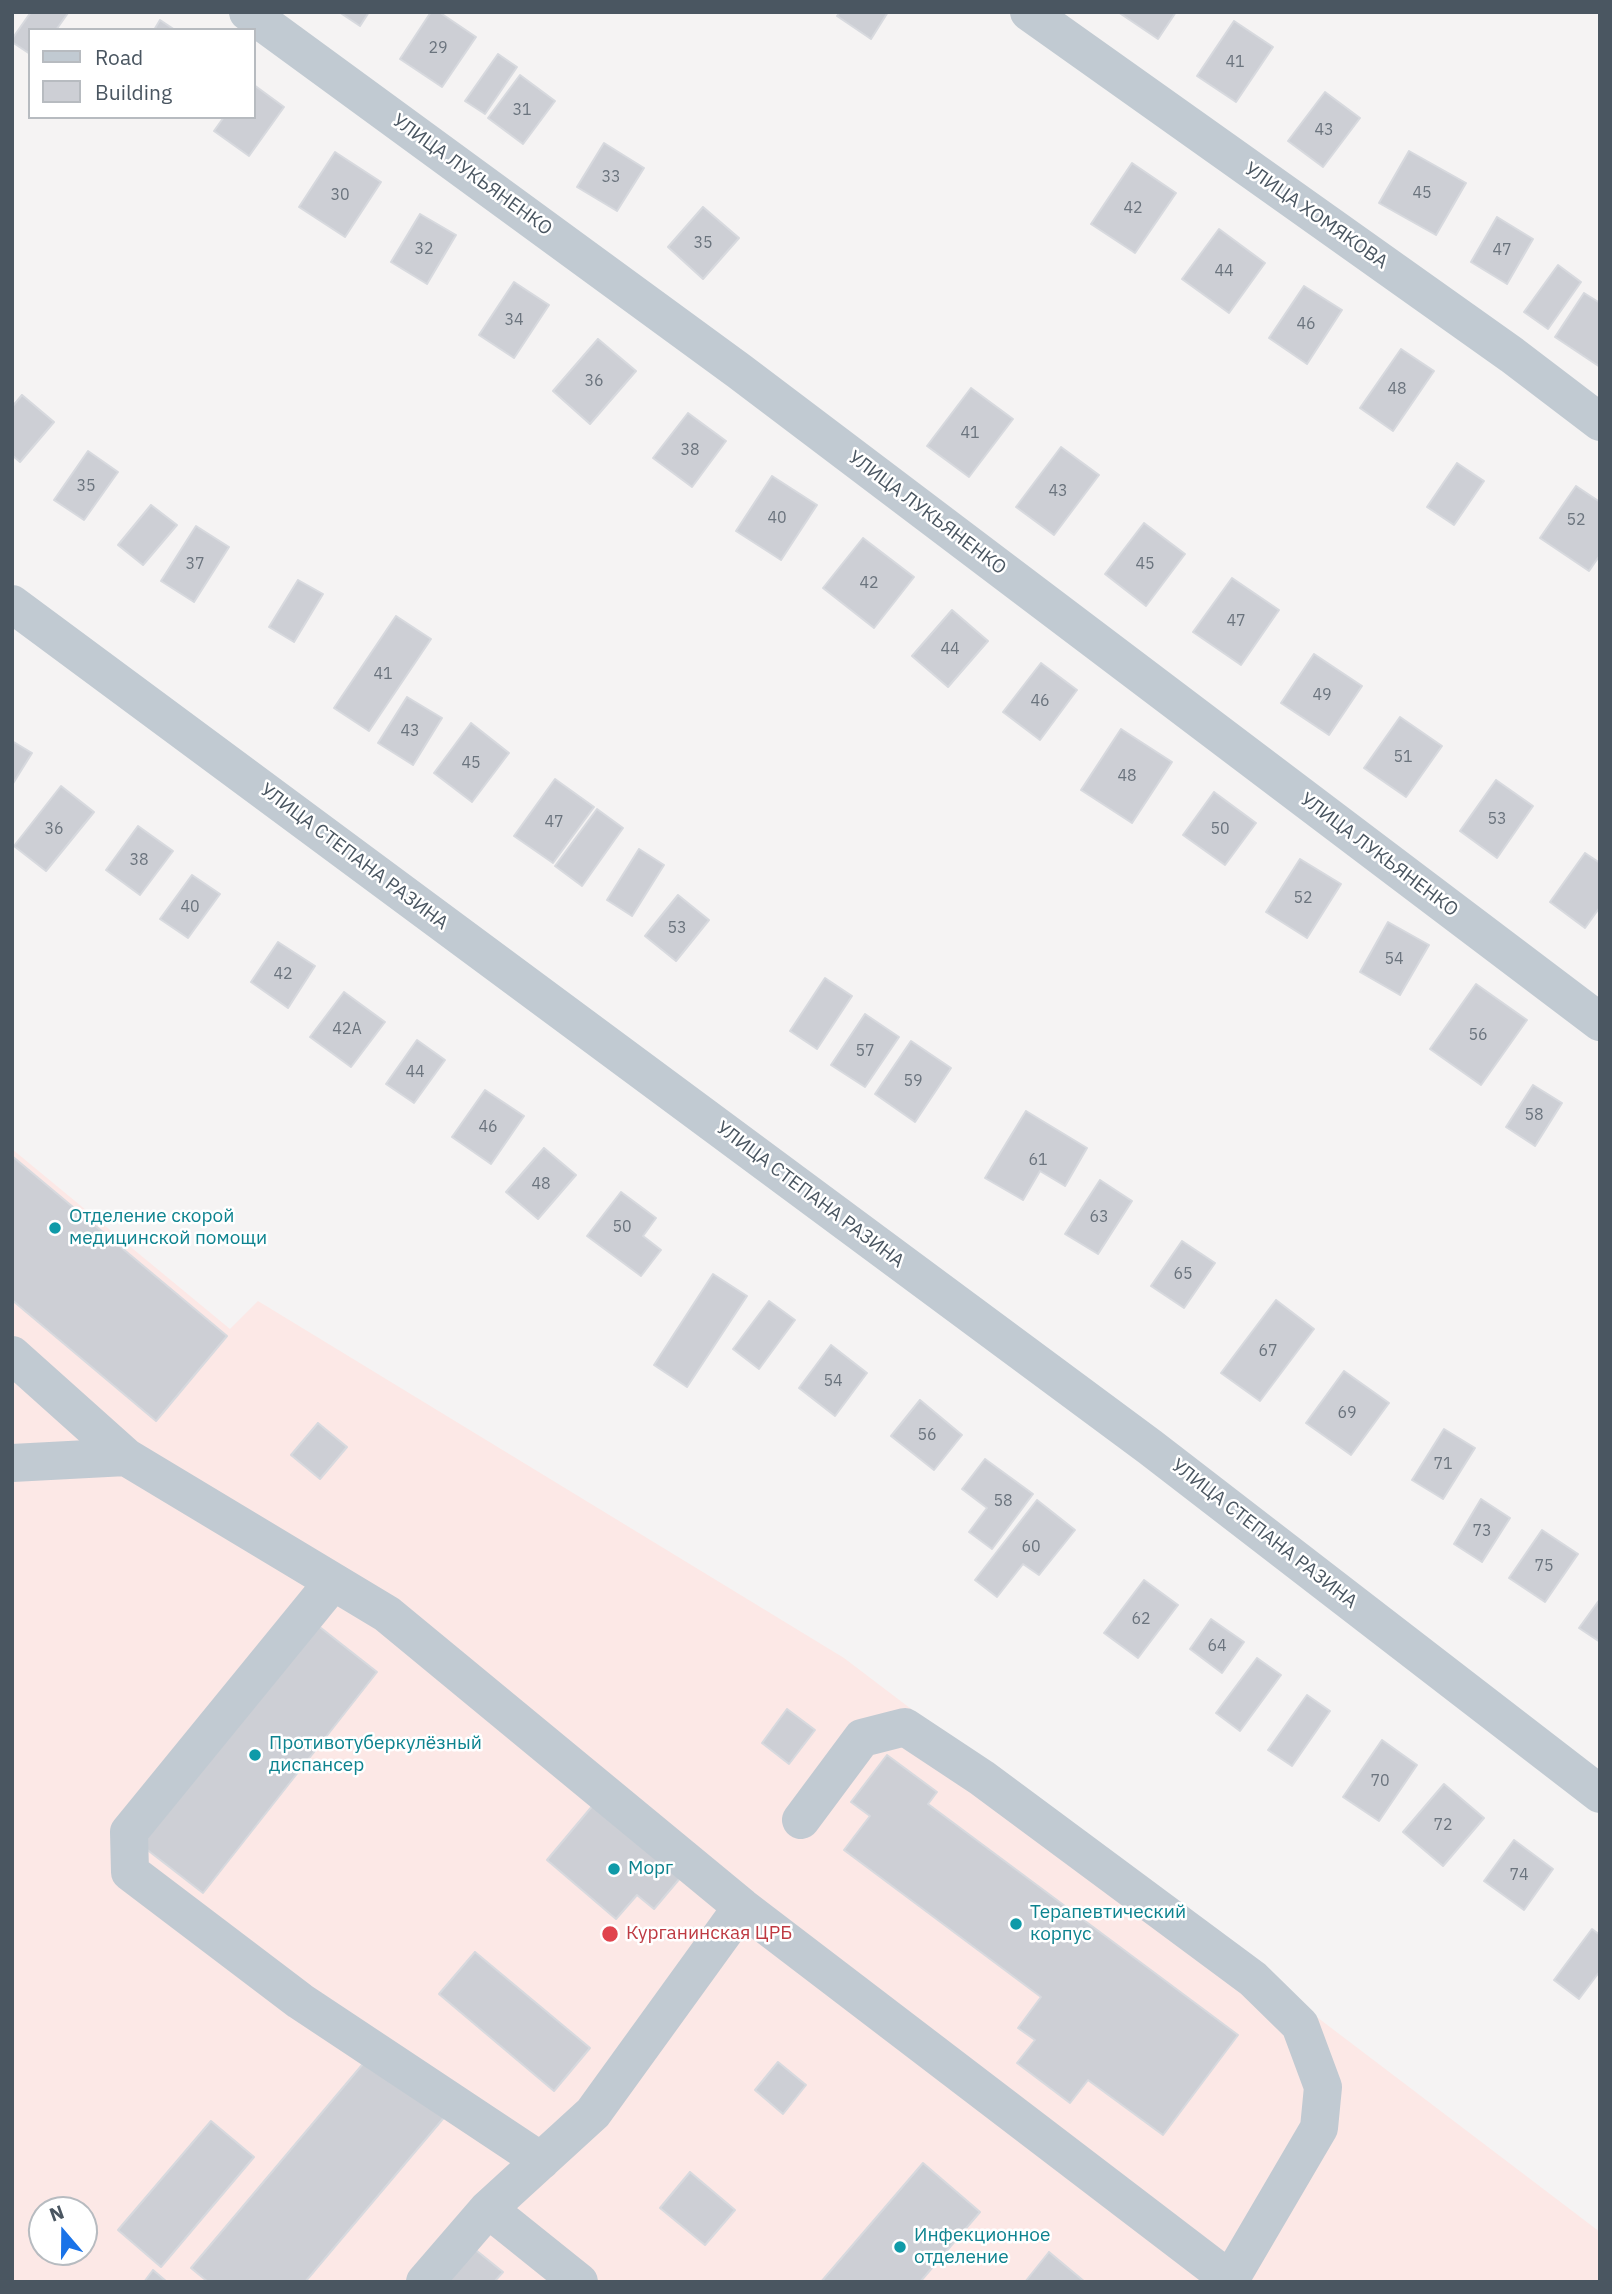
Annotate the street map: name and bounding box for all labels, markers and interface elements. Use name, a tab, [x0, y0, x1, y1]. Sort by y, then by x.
legend	[28, 28, 256, 119]
house number: 29	[428, 38, 448, 58]
text: Road	[95, 43, 143, 71]
house number: 41	[1225, 52, 1245, 72]
text: Building	[95, 78, 172, 106]
house number: 31	[512, 100, 532, 120]
street label: УЛИЦА ЛУКЬЯНЕНКО	[388, 109, 556, 241]
house number: 43	[1314, 120, 1334, 140]
street label: УЛИЦА ХОМЯКОВА	[1240, 158, 1392, 274]
house number: 33	[601, 167, 621, 187]
house number: 45	[1412, 183, 1432, 203]
house number: 30	[330, 185, 350, 205]
house number: 42	[1123, 198, 1143, 218]
house number: 35	[693, 233, 713, 253]
house number: 32	[414, 239, 434, 259]
house number: 47	[1492, 240, 1512, 260]
house number: 44	[1214, 261, 1234, 281]
house number: 34	[504, 310, 524, 330]
house number: 46	[1296, 314, 1316, 334]
house number: 36	[584, 371, 604, 391]
house number: 48	[1387, 379, 1407, 399]
house number: 41	[960, 423, 980, 443]
house number: 38	[680, 440, 700, 460]
street label: УЛИЦА ЛУКЬЯНЕНКО	[844, 446, 1010, 580]
house number: 35	[76, 476, 96, 496]
house number: 43	[1048, 481, 1068, 501]
house number: 40	[767, 508, 787, 528]
house number: 52	[1566, 510, 1586, 530]
house number: 37	[185, 554, 205, 574]
house number: 45	[1135, 554, 1155, 574]
house number: 42	[859, 573, 879, 593]
house number: 47	[1226, 611, 1246, 631]
house number: 44	[940, 639, 960, 659]
house number: 41	[373, 664, 393, 684]
house number: 49	[1312, 685, 1332, 705]
house number: 46	[1030, 691, 1050, 711]
house number: 43	[400, 721, 420, 741]
house number: 51	[1393, 747, 1413, 767]
house number: 45	[461, 753, 481, 773]
house number: 48	[1117, 766, 1137, 786]
street label: УЛИЦА СТЕПАНА РАЗИНА	[256, 779, 452, 935]
street label: УЛИЦА ЛУКЬЯНЕНКО	[1296, 788, 1462, 922]
house number: 53	[1487, 809, 1507, 829]
house number: 47	[544, 812, 564, 832]
house number: 36	[44, 819, 64, 839]
house number: 50	[1210, 819, 1230, 839]
house number: 38	[129, 850, 149, 870]
house number: 52	[1293, 888, 1313, 908]
house number: 40	[180, 897, 200, 917]
house number: 53	[667, 918, 687, 938]
house number: 54	[1384, 949, 1404, 969]
house number: 42	[273, 964, 293, 984]
house number: 42А	[332, 1019, 362, 1039]
house number: 56	[1468, 1025, 1488, 1045]
house number: 57	[855, 1041, 875, 1061]
house number: 44	[405, 1062, 425, 1082]
house number: 59	[903, 1071, 923, 1091]
house number: 58	[1524, 1105, 1544, 1125]
house number: 46	[478, 1117, 498, 1137]
street label: УЛИЦА СТЕПАНА РАЗИНА	[712, 1117, 908, 1273]
house number: 61	[1028, 1150, 1048, 1170]
house number: 48	[531, 1174, 551, 1194]
place label: Отделение скорой медицинской помощи	[69, 1206, 267, 1250]
house number: 63	[1089, 1207, 1109, 1227]
house number: 50	[612, 1217, 632, 1237]
marker: Отделение скорой медицинской помощи	[47, 1220, 63, 1236]
house number: 65	[1173, 1264, 1193, 1284]
house number: 67	[1258, 1341, 1278, 1361]
house number: 54	[823, 1371, 843, 1391]
house number: 69	[1337, 1403, 1357, 1423]
house number: 56	[917, 1425, 937, 1445]
street label: УЛИЦА СТЕПАНА РАЗИНА	[1167, 1454, 1361, 1614]
house number: 71	[1433, 1454, 1453, 1474]
house number: 58	[993, 1491, 1013, 1511]
house number: 73	[1472, 1521, 1492, 1541]
house number: 60	[1021, 1537, 1041, 1557]
house number: 75	[1534, 1556, 1554, 1576]
house number: 62	[1131, 1609, 1151, 1629]
house number: 64	[1207, 1636, 1227, 1656]
place label: Противотуберкулёзный диспансер	[269, 1733, 482, 1777]
marker: Противотуберкулёзный диспансер	[247, 1747, 263, 1763]
house number: 70	[1370, 1771, 1390, 1791]
house number: 72	[1433, 1815, 1453, 1835]
place label: Морг	[628, 1858, 673, 1880]
marker: Морг	[606, 1861, 622, 1877]
house number: 74	[1509, 1865, 1529, 1885]
place label: Терапевтический корпус	[1030, 1902, 1186, 1946]
marker: Терапевтический корпус	[1008, 1916, 1024, 1932]
place label: Курганинская ЦРБ	[626, 1923, 792, 1945]
marker: Курганинская ЦРБ	[600, 1924, 620, 1944]
north arrow	[28, 2196, 98, 2266]
text: N	[46, 2200, 67, 2227]
place label: Инфекционное отделение	[914, 2225, 1050, 2269]
marker: Инфекционное отделение	[892, 2239, 908, 2255]

